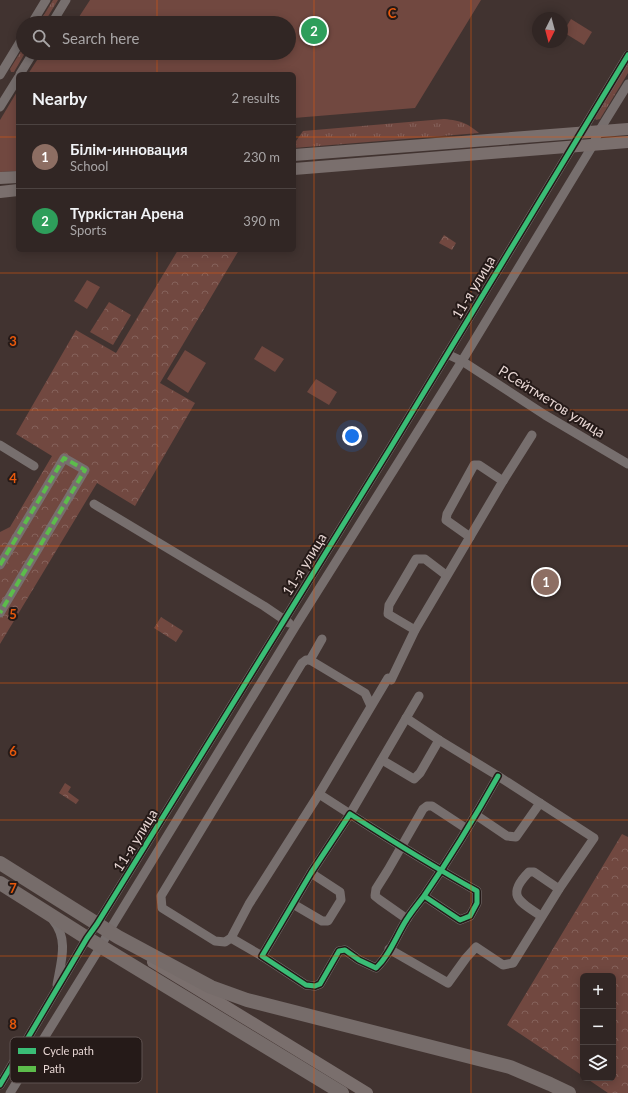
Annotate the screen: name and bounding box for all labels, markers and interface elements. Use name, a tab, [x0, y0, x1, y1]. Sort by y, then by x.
text: C	[388, 5, 397, 21]
north arrow	[532, 12, 568, 48]
search box	[16, 16, 296, 60]
pin: 2	[301, 16, 327, 46]
icon: search	[30, 27, 52, 49]
text: Search here	[62, 29, 139, 47]
text: Nearby	[32, 88, 87, 109]
text: 2 results	[232, 90, 280, 106]
text: Білім-инновация	[70, 140, 188, 158]
text: 1	[41, 149, 49, 165]
text: 230 m	[243, 149, 280, 165]
text: School	[70, 158, 108, 174]
text: Түркістан Арена	[70, 204, 184, 222]
text: 2	[41, 213, 49, 229]
text: 390 m	[243, 213, 280, 229]
text: Sports	[70, 222, 107, 238]
street label: 11-я улица	[448, 253, 498, 321]
text: 3	[9, 333, 17, 349]
street label: Р.Сейтметов улица	[496, 361, 608, 441]
your location	[342, 426, 362, 446]
text: 4	[9, 470, 17, 486]
street label: 11-я улица	[278, 530, 330, 598]
pin: 1	[533, 567, 559, 597]
text: 5	[9, 606, 17, 622]
text: 6	[9, 743, 17, 759]
street label: 11-я улица	[109, 806, 161, 874]
text: 7	[9, 880, 17, 896]
map controls	[580, 973, 616, 1081]
button: +	[580, 973, 616, 1009]
button: −	[580, 1009, 616, 1045]
text: 8	[9, 1016, 17, 1032]
legend	[10, 1037, 142, 1083]
text: Cycle path	[43, 1044, 94, 1057]
button: layers	[580, 1045, 616, 1081]
text: Path	[43, 1062, 65, 1075]

